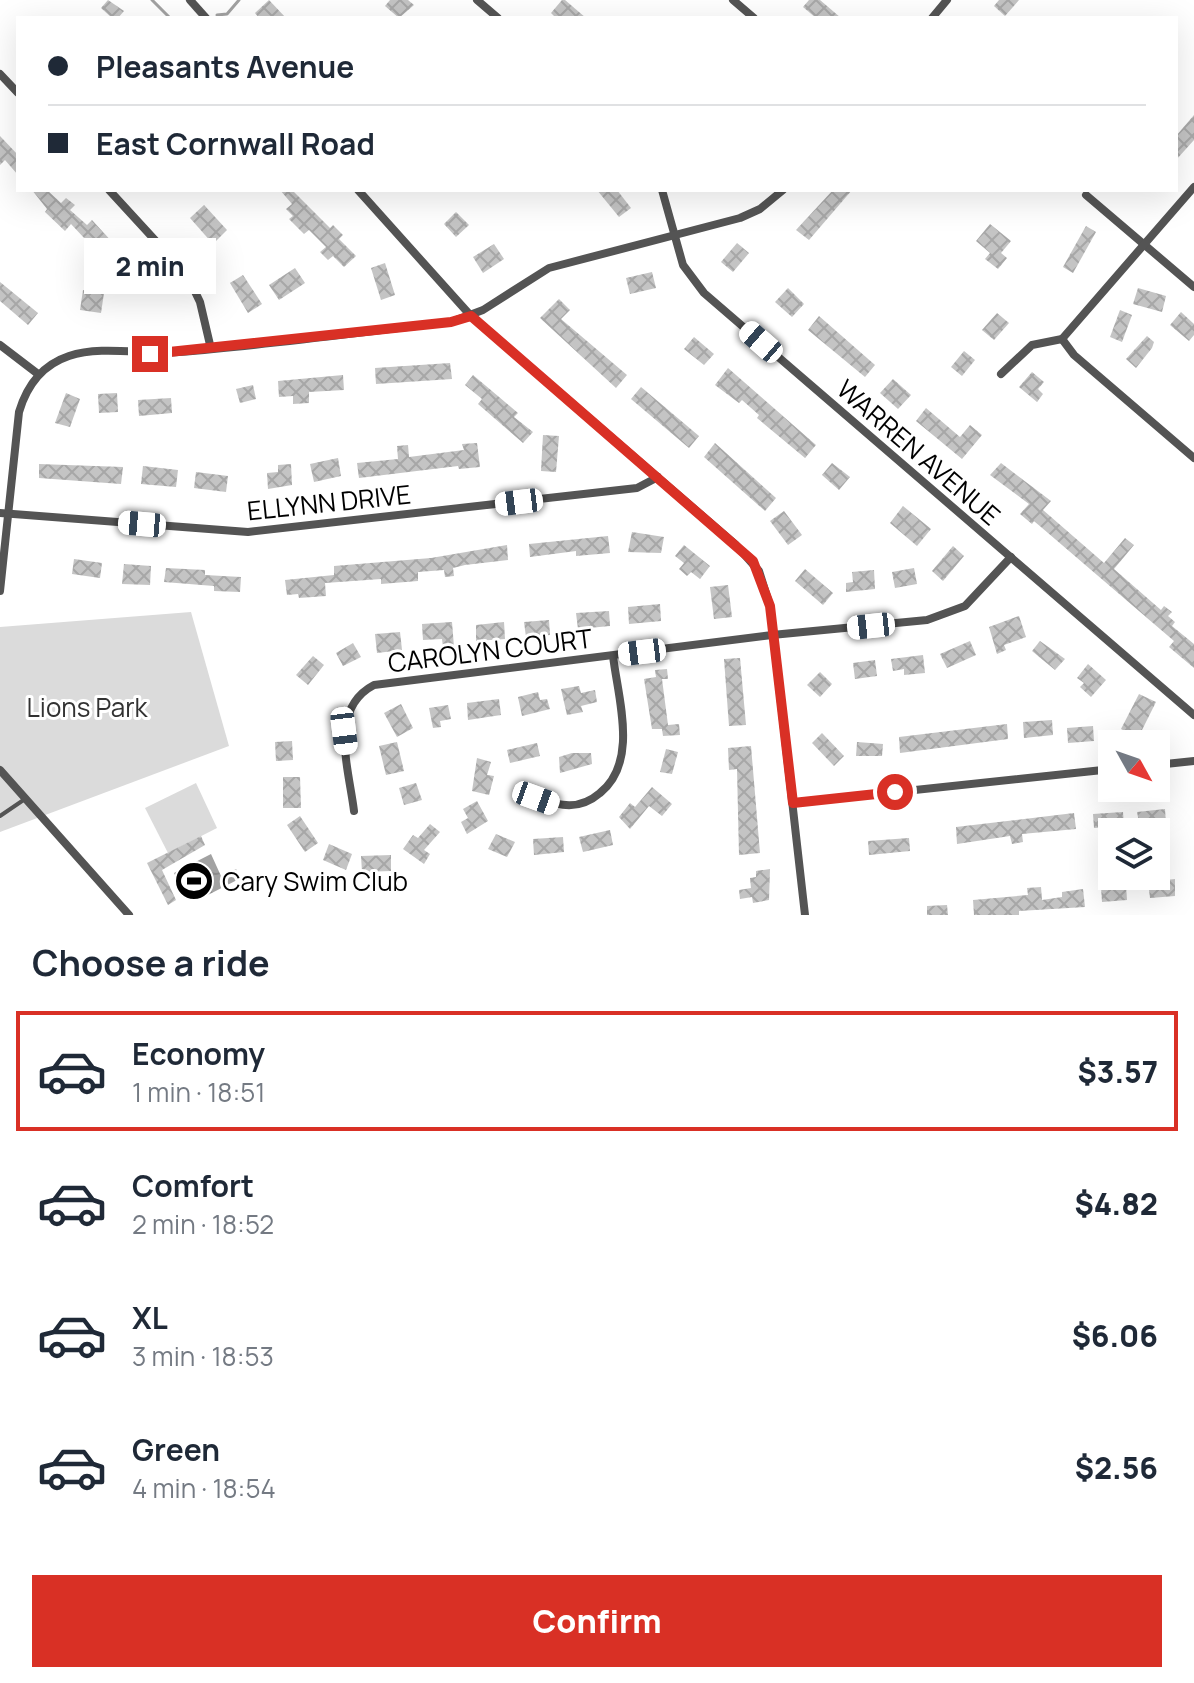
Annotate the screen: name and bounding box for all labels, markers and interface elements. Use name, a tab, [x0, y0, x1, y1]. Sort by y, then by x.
text: Pleasants Avenue	[96, 46, 354, 87]
text: East Cornwall Road	[96, 123, 375, 164]
callout: 2 min	[84, 238, 216, 294]
text: 2 min	[116, 248, 184, 284]
car	[735, 317, 787, 367]
route end	[132, 336, 168, 372]
street label: WARREN AVENUE	[830, 371, 1008, 533]
street label: ELLYNN DRIVE	[245, 476, 413, 528]
car	[494, 487, 544, 517]
car	[117, 510, 167, 538]
car	[846, 612, 896, 640]
street label: CAROLYN COURT	[386, 620, 595, 680]
car	[617, 637, 667, 667]
park label: Lions Park	[27, 689, 149, 725]
car	[329, 706, 359, 756]
north arrow	[1098, 730, 1170, 802]
map controls	[1098, 730, 1170, 890]
route start	[877, 774, 913, 810]
car	[509, 779, 563, 817]
button: layers	[1098, 818, 1170, 890]
sports icon: Cary Swim Club	[173, 860, 215, 902]
place label: Cary Swim Club	[222, 863, 408, 899]
text: Choose a ride	[32, 938, 270, 987]
text: Economy	[132, 1033, 265, 1074]
icon: car	[36, 1035, 108, 1107]
text: $3.57	[1077, 1051, 1158, 1092]
text: 1 min · 18:51	[132, 1074, 265, 1110]
text: Comfort	[132, 1165, 254, 1206]
icon: car	[36, 1167, 108, 1239]
text: $4.82	[1075, 1183, 1158, 1224]
text: 2 min · 18:52	[132, 1206, 274, 1242]
text: XL	[132, 1297, 168, 1338]
icon: car	[36, 1299, 108, 1371]
text: $6.06	[1072, 1315, 1158, 1356]
text: 3 min · 18:53	[132, 1338, 274, 1374]
text: Green	[132, 1429, 220, 1470]
icon: car	[36, 1431, 108, 1503]
text: $2.56	[1075, 1447, 1158, 1488]
text: 4 min · 18:54	[132, 1470, 276, 1506]
button: Confirm	[32, 1575, 1162, 1667]

